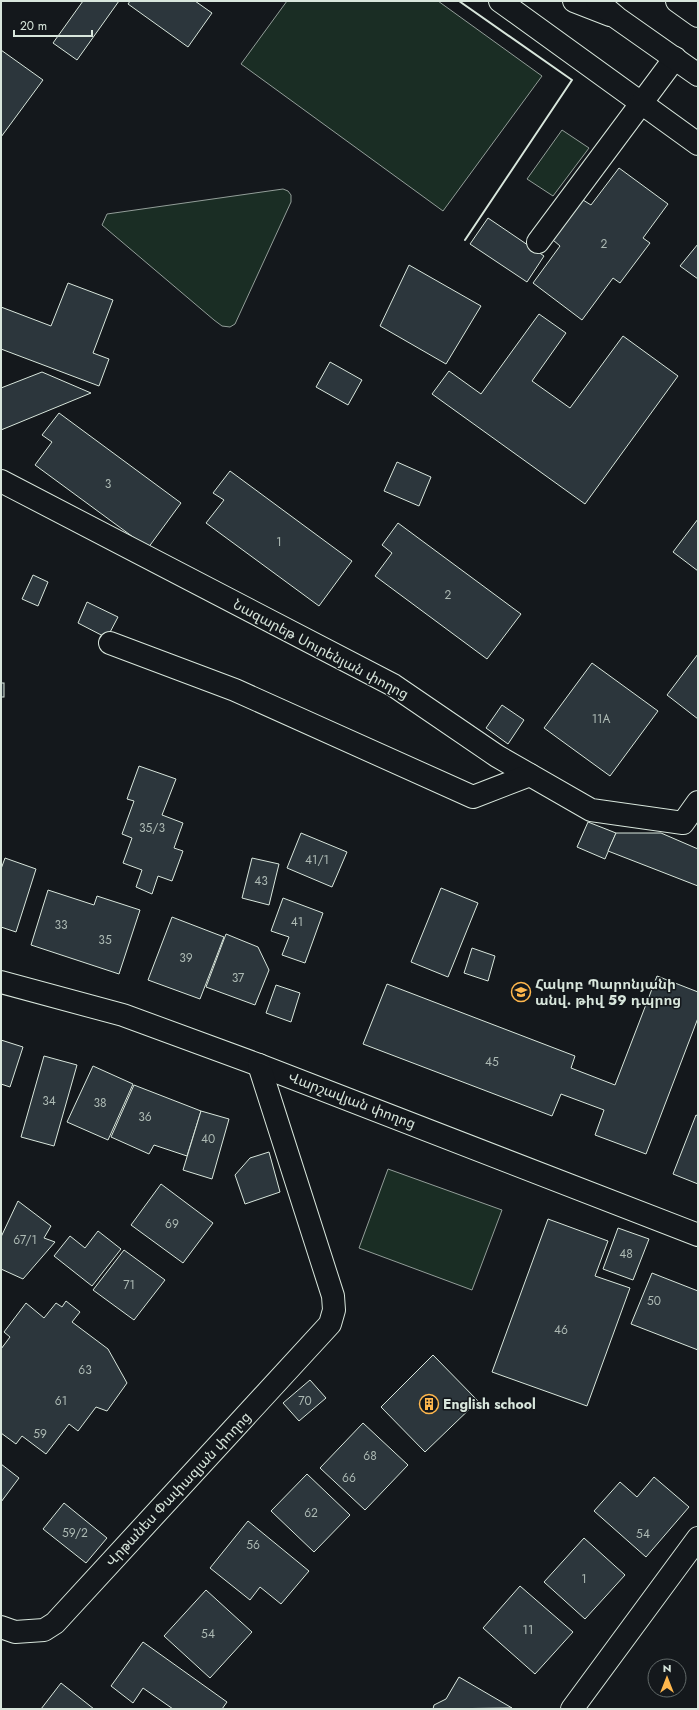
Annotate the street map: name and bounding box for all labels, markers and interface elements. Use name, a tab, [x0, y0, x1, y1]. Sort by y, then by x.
scale bar	[14, 12, 92, 38]
text: 20 m	[20, 17, 47, 35]
house number: 2	[601, 235, 608, 253]
house number: 3	[105, 475, 112, 493]
house number: 1	[276, 533, 282, 551]
house number: 2	[445, 586, 452, 604]
street label: Նազարեթ Սուրենյան փողոց	[230, 594, 412, 704]
house number: 11A	[592, 710, 610, 728]
house number: 35/3	[139, 819, 165, 837]
house number: 41/1	[305, 851, 329, 869]
house number: 43	[254, 872, 268, 890]
house number: 41	[291, 913, 303, 931]
house number: 33	[54, 916, 68, 934]
house number: 35	[98, 931, 112, 949]
house number: 39	[179, 949, 193, 967]
house number: 37	[232, 969, 245, 987]
place label: Հակոբ Պարոնյանի անվ. թիվ 59 դպրոց	[535, 974, 681, 1010]
school or university icon: Հակոբ Պարոնյանի անվ. թիվ 59 դպրոց	[510, 981, 532, 1003]
house number: 45	[485, 1053, 499, 1071]
street label: Վարշավյան փողոց	[285, 1066, 419, 1134]
house number: 34	[42, 1092, 56, 1110]
house number: 38	[93, 1094, 107, 1112]
house number: 36	[138, 1108, 152, 1126]
house number: 40	[201, 1130, 215, 1148]
house number: 69	[165, 1215, 179, 1233]
house number: 67/1	[13, 1231, 37, 1249]
house number: 48	[619, 1245, 633, 1263]
house number: 71	[123, 1276, 135, 1294]
house number: 50	[647, 1292, 661, 1310]
house number: 46	[554, 1321, 568, 1339]
house number: 63	[78, 1361, 92, 1379]
house number: 61	[55, 1392, 67, 1410]
house number: 70	[298, 1392, 312, 1410]
building icon: English school	[418, 1393, 440, 1415]
place label: English school	[443, 1394, 536, 1414]
street label: Վրթանես Փափազյան փողոց	[101, 1407, 255, 1571]
house number: 59	[33, 1425, 47, 1443]
house number: 68	[363, 1447, 377, 1465]
house number: 66	[342, 1469, 356, 1487]
house number: 62	[304, 1504, 318, 1522]
house number: 59/2	[62, 1524, 88, 1542]
house number: 54	[636, 1525, 650, 1543]
house number: 56	[246, 1536, 260, 1554]
house number: 1	[581, 1570, 587, 1588]
house number: 11	[523, 1621, 533, 1639]
house number: 54	[201, 1625, 215, 1643]
north arrow	[647, 1658, 687, 1698]
text: N	[663, 1660, 671, 1676]

